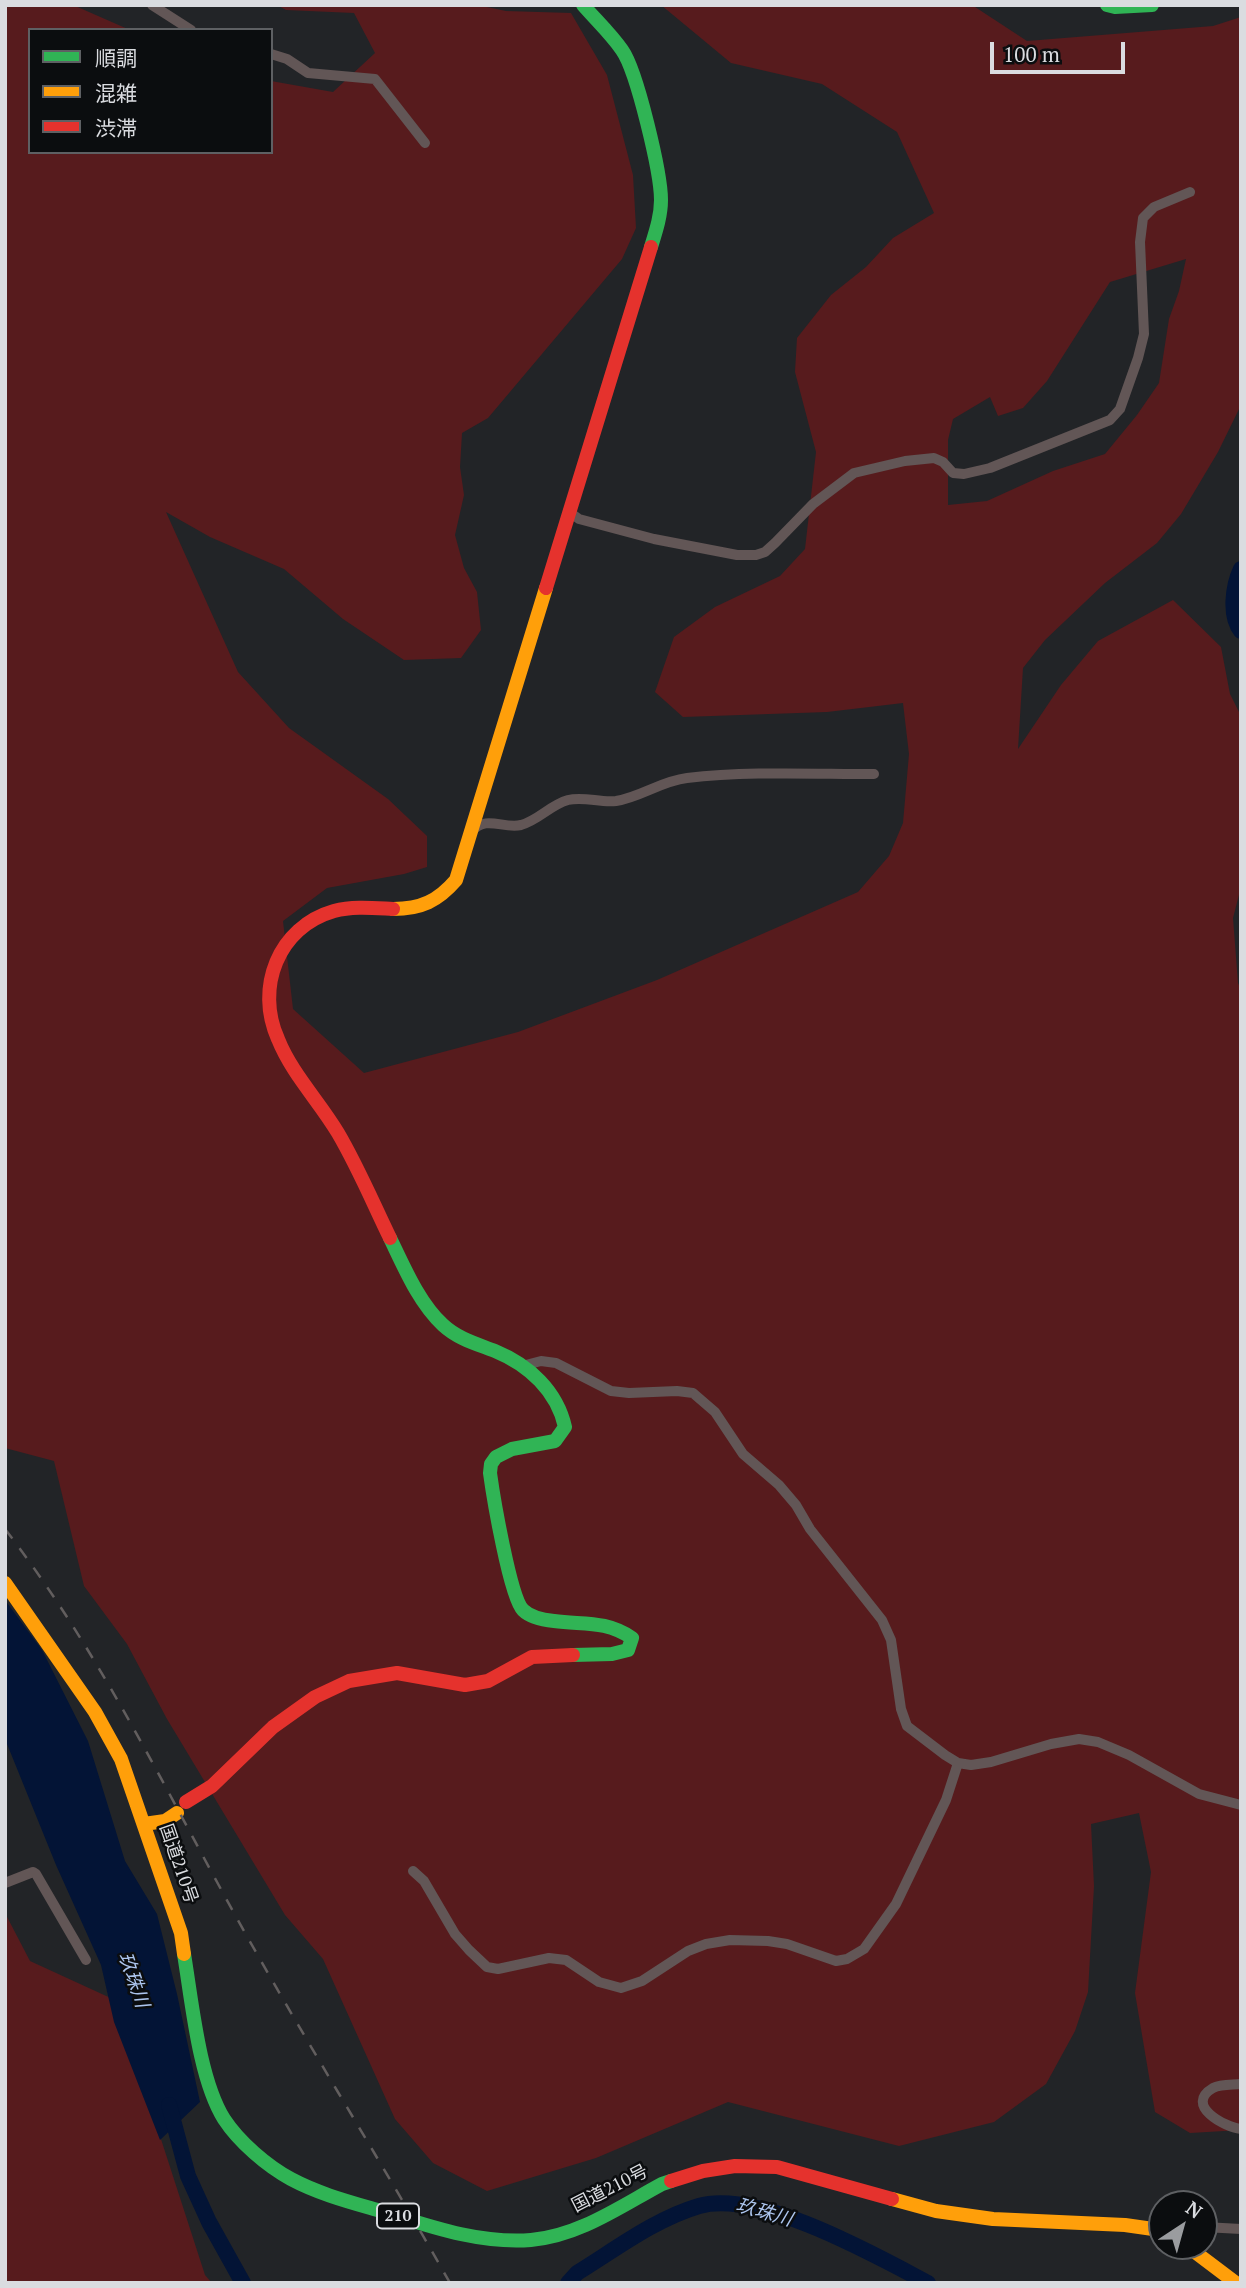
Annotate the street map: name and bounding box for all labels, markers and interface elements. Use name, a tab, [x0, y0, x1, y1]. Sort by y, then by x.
legend	[28, 28, 273, 154]
scale bar	[994, 28, 1129, 72]
text: 100 m	[1003, 40, 1060, 68]
text: 順調	[95, 44, 137, 72]
text: 混雑	[95, 79, 137, 107]
text: 渋滞	[95, 114, 137, 142]
street label: 国道210号	[154, 1821, 202, 1907]
water label: 玖珠川	[113, 1949, 153, 2011]
street label: 国道210号	[568, 2161, 652, 2217]
north arrow	[1148, 2190, 1218, 2260]
water label: 玖珠川	[733, 2194, 795, 2232]
text: N	[1181, 2195, 1208, 2224]
road number: 210	[377, 2204, 419, 2228]

